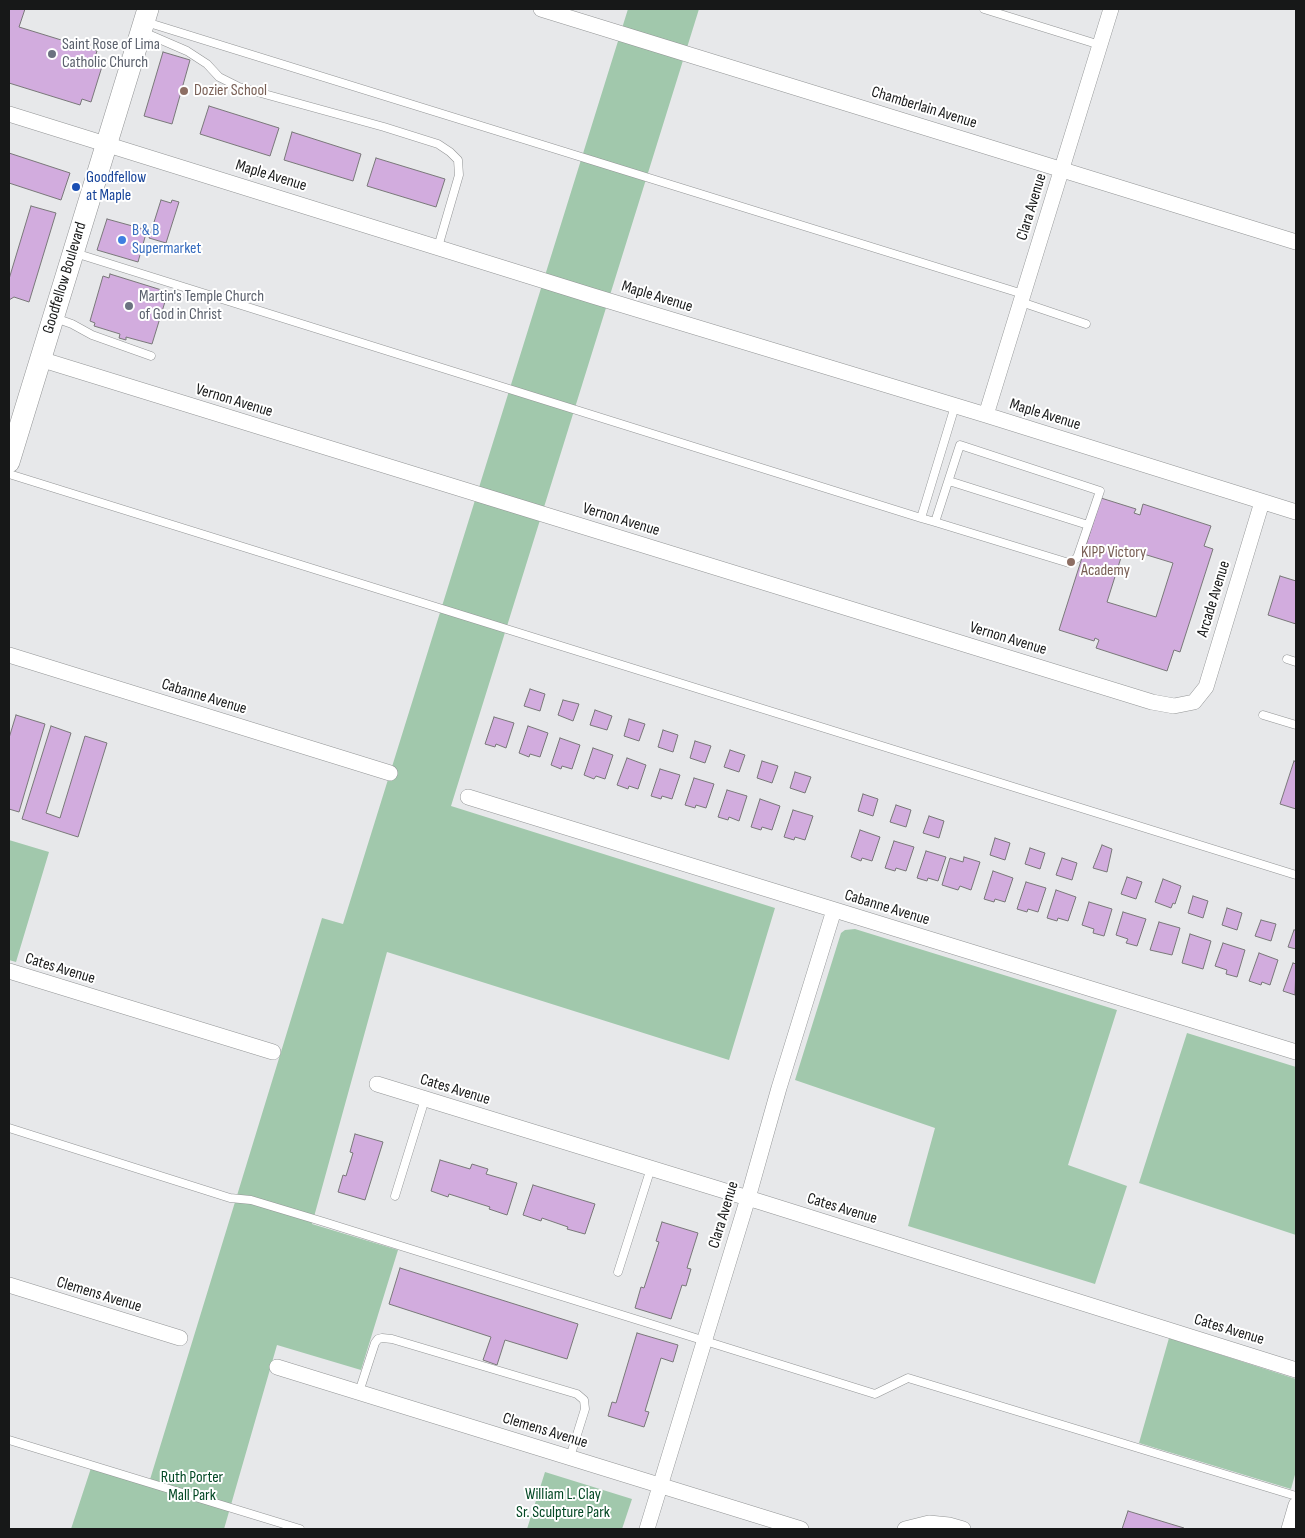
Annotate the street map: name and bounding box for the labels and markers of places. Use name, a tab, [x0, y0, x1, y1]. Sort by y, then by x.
place label: Saint Rose of Lima Catholic Church	[62, 35, 160, 73]
marker: Saint Rose of Lima Catholic Church	[46, 48, 58, 60]
place label: Dozier School	[194, 81, 267, 101]
marker: Dozier School	[178, 85, 190, 97]
place label: Goodfellow at Maple	[86, 168, 146, 206]
marker: Goodfellow at Maple	[70, 181, 82, 193]
place label: B & B Supermarket	[132, 221, 201, 259]
marker: B & B Supermarket	[116, 234, 128, 246]
place label: Martin's Temple Church of God in Christ	[139, 287, 264, 325]
marker: Martin's Temple Church of God in Christ	[123, 300, 135, 312]
place label: KIPP Victory Academy	[1081, 543, 1146, 581]
marker: KIPP Victory Academy	[1065, 556, 1077, 568]

